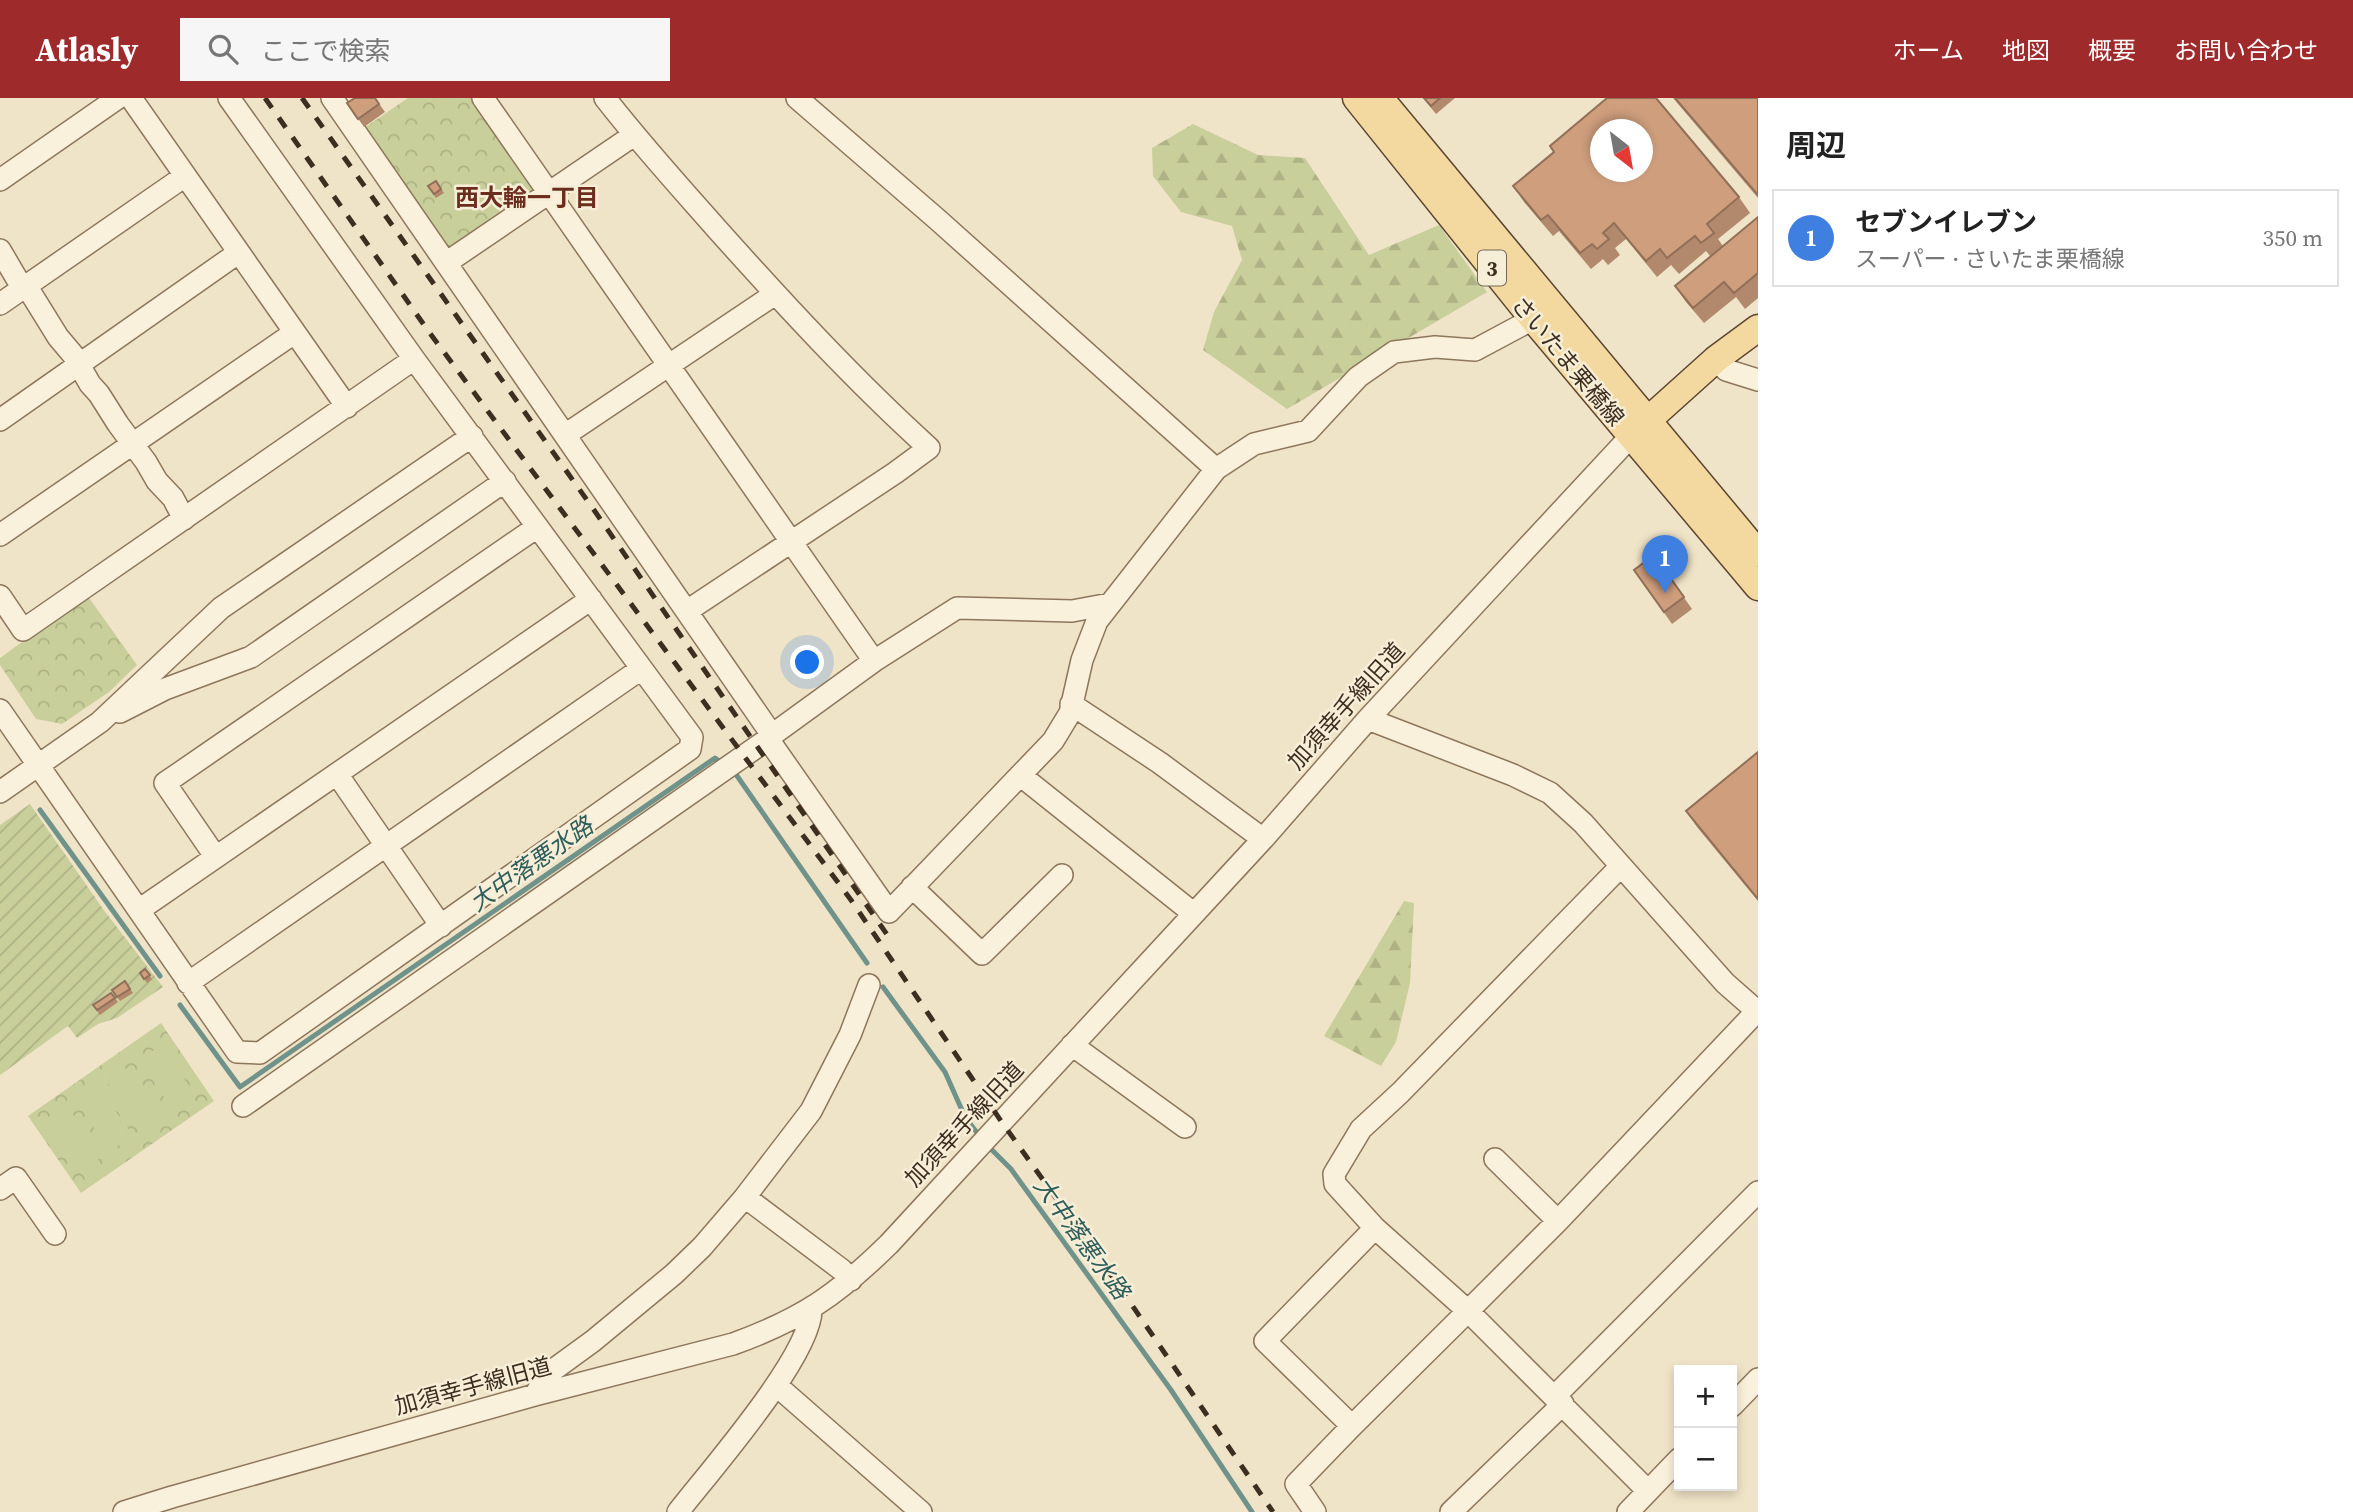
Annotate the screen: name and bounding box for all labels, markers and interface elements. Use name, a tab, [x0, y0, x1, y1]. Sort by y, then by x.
search box	[180, 18, 670, 81]
text: Atlasly	[35, 27, 138, 72]
icon: search	[204, 30, 242, 68]
text: ここで検索	[260, 33, 390, 69]
text: ホーム	[1893, 34, 1964, 67]
text: 地図	[2002, 34, 2050, 67]
text: 概要	[2088, 34, 2136, 67]
text: お問い合わせ	[2174, 34, 2318, 67]
north arrow	[1590, 119, 1653, 182]
text: 周辺	[1786, 125, 1846, 166]
district label: 西大輪一丁目	[455, 181, 599, 214]
text: セブンイレブン	[1855, 204, 2037, 240]
text: 1	[1805, 222, 1817, 254]
text: 350 m	[2262, 222, 2323, 254]
text: スーパー · さいたま栗橋線	[1855, 243, 2125, 275]
road number: 3	[1478, 250, 1506, 286]
street label: さいたま栗橋線	[1504, 289, 1632, 433]
pin: 1	[1642, 535, 1688, 593]
street label: 加須幸手線旧道	[1280, 635, 1412, 777]
your location	[790, 645, 824, 679]
water label: 大中落悪水路	[463, 808, 601, 919]
street label: 加須幸手線旧道	[897, 1054, 1031, 1194]
water label: 大中落悪水路	[1026, 1170, 1139, 1308]
street label: 加須幸手線旧道	[391, 1350, 555, 1422]
map controls	[1674, 1365, 1737, 1491]
button: +	[1674, 1365, 1737, 1428]
button: −	[1674, 1428, 1737, 1491]

